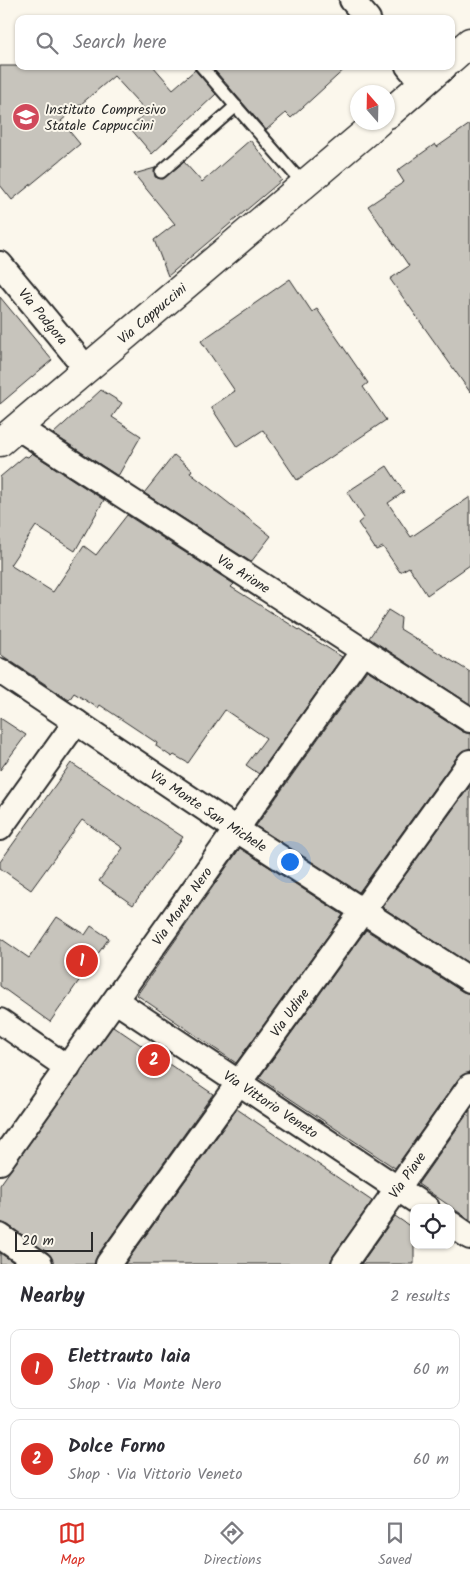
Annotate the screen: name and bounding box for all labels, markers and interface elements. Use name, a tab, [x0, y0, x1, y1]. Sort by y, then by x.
search box	[15, 15, 455, 70]
text: Search here	[73, 28, 167, 58]
icon: search	[33, 29, 61, 57]
north arrow	[350, 85, 395, 130]
place label: Instituto Compresivo Statale Cappuccini	[45, 99, 166, 137]
school or university icon: Instituto Compresivo Statale Cappuccini	[11, 102, 41, 132]
street label: Via Cappuccini	[113, 278, 192, 350]
street label: Via Podgora	[12, 284, 73, 350]
street label: Via Arione	[212, 549, 275, 600]
street label: Via Monte San Michele	[145, 765, 271, 859]
your location	[277, 849, 303, 875]
street label: Via Monte Nero	[147, 863, 218, 950]
pin: 1	[66, 942, 98, 980]
street label: Via Udine	[265, 984, 316, 1042]
pin: 2	[138, 1041, 170, 1079]
street label: Via Vittorio Veneto	[218, 1065, 322, 1145]
street label: Via Piave	[384, 1147, 432, 1204]
map controls	[410, 1204, 455, 1249]
button: locate	[410, 1204, 455, 1249]
scale bar	[15, 1229, 92, 1252]
text: 20 m	[22, 1230, 54, 1252]
text: Nearby	[20, 1280, 85, 1313]
text: 2 results	[390, 1284, 450, 1309]
text: Elettrauto Iaia	[68, 1342, 190, 1372]
text: 1	[35, 1357, 39, 1382]
text: 60 m	[413, 1357, 449, 1382]
text: Shop · Via Monte Nero	[68, 1372, 222, 1397]
text: Dolce Forno	[68, 1432, 165, 1462]
text: 2	[32, 1447, 42, 1472]
text: 60 m	[413, 1447, 449, 1472]
text: Shop · Via Vittorio Veneto	[68, 1462, 242, 1487]
tab: Map	[58, 1519, 86, 1571]
tab: Directions	[203, 1519, 261, 1571]
tab: Saved	[378, 1519, 412, 1571]

